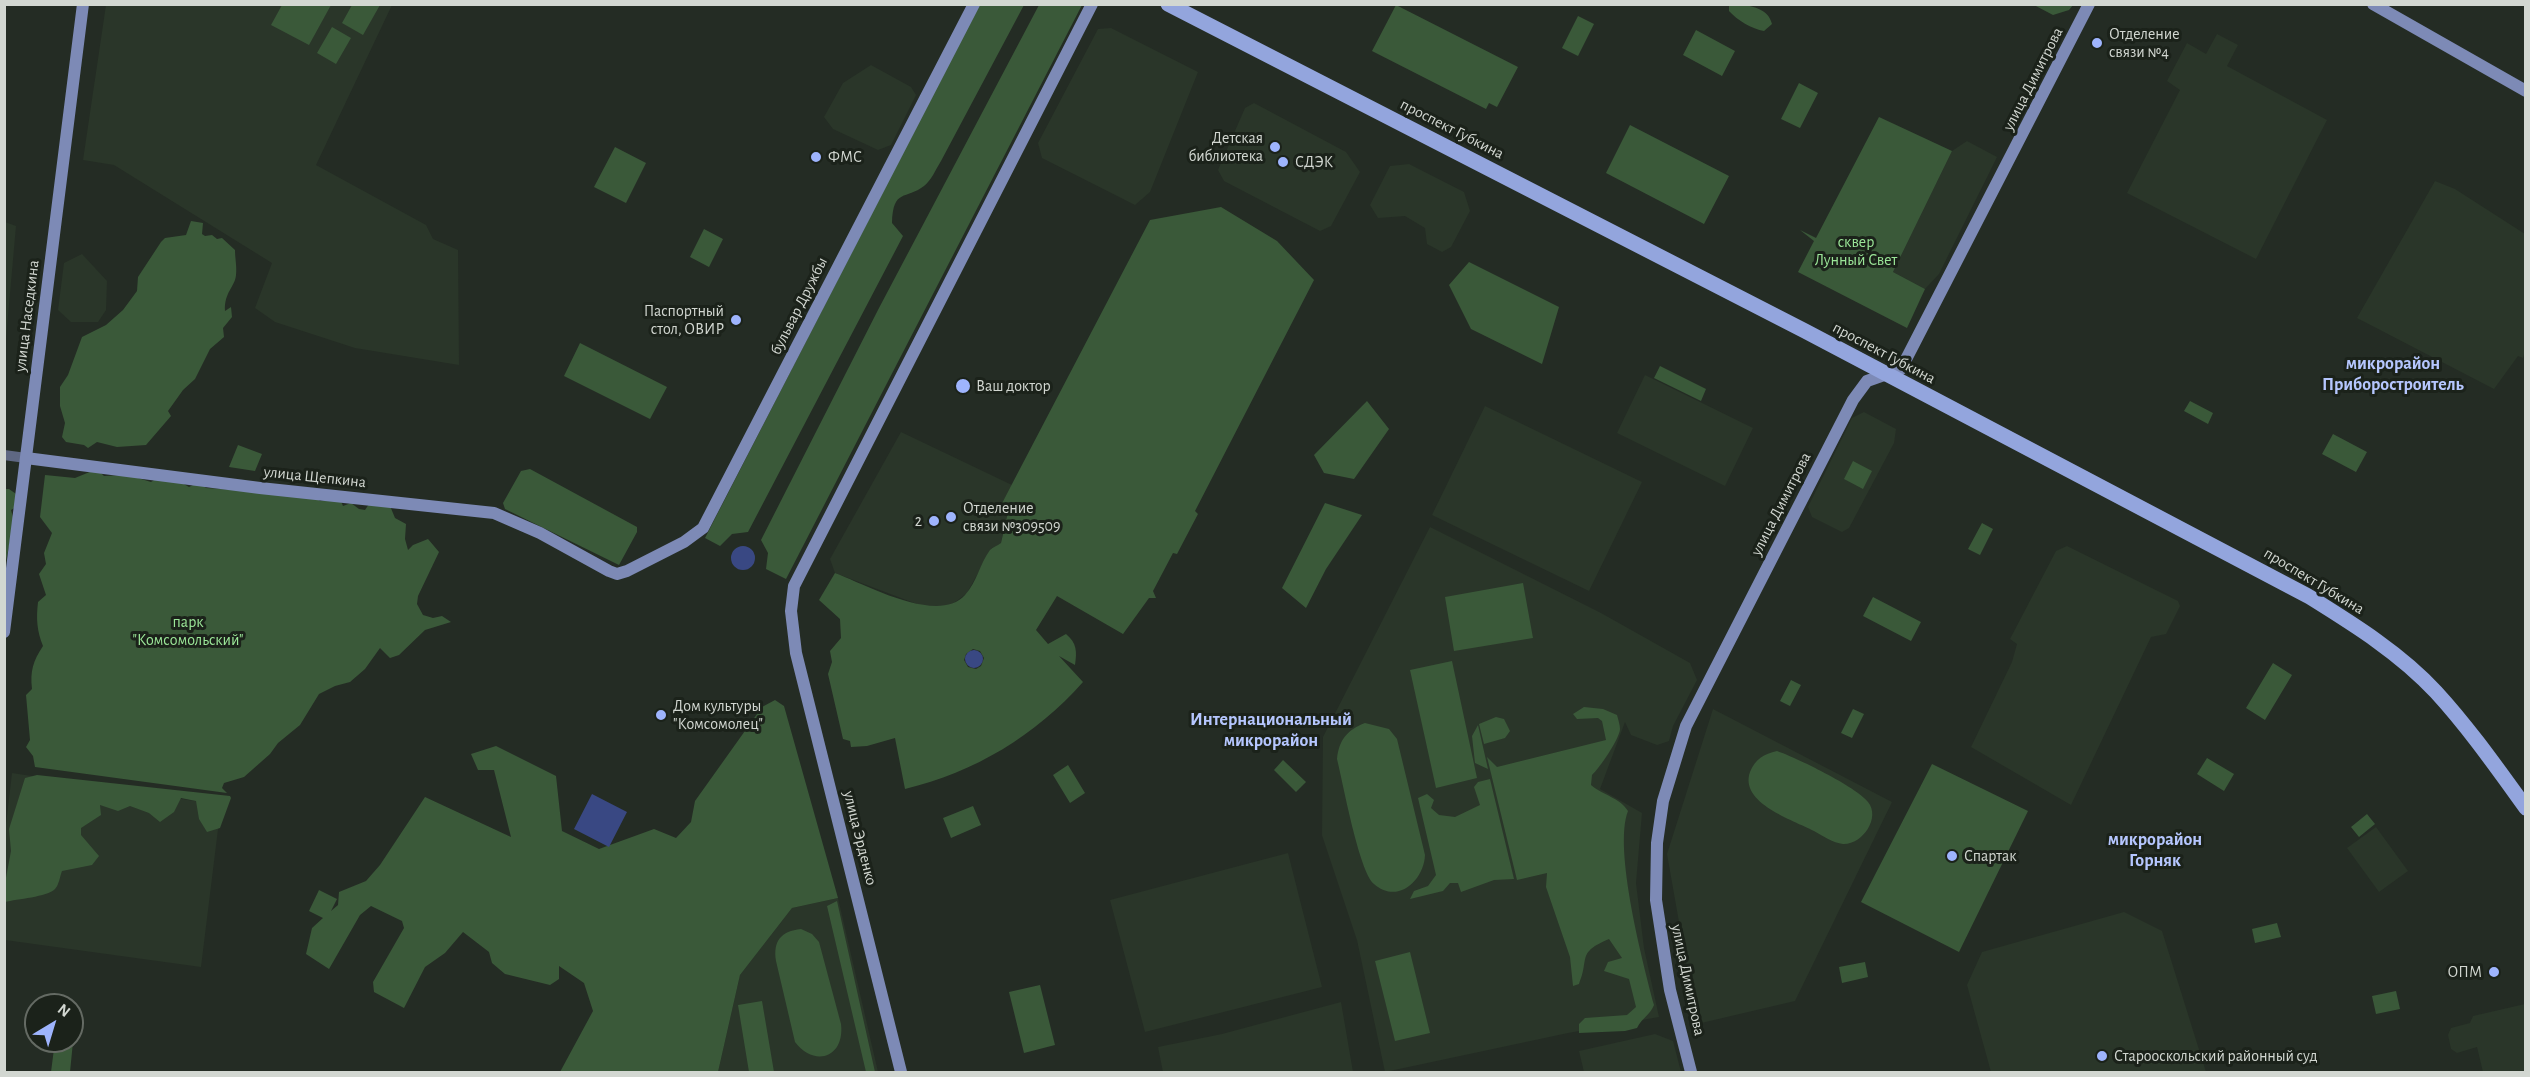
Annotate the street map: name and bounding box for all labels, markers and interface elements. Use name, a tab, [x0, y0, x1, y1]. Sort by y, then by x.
street label: улица Димитрова	[1999, 24, 2067, 134]
place label: Отделение связи №4	[2109, 24, 2180, 62]
marker: Отделение связи №4	[2090, 36, 2104, 50]
street label: проспект Губкина	[1397, 95, 1507, 163]
place label: Детская библиотека	[1188, 128, 1263, 166]
marker: Детская библиотека	[1268, 140, 1282, 154]
place label: ФМС	[828, 147, 862, 167]
marker: ФМС	[809, 150, 823, 164]
place label: СДЭК	[1295, 152, 1333, 172]
marker: СДЭК	[1276, 155, 1290, 169]
park label: сквер Лунный Свет	[1815, 232, 1897, 270]
street label: бульвар Дружбы	[766, 254, 832, 358]
street label: улица Наседкина	[11, 259, 43, 373]
place label: Паспортный стол, ОВИР	[644, 301, 724, 339]
marker: Паспортный стол, ОВИР	[729, 313, 743, 327]
street label: проспект Губкина	[1829, 318, 1939, 388]
district label: микрорайон Приборостроитель	[2322, 353, 2464, 395]
place label: Ваш доктор	[976, 376, 1051, 396]
marker: Ваш доктор	[954, 377, 972, 395]
street label: улица Димитрова	[1747, 449, 1815, 559]
street label: улица Щепкина	[263, 462, 367, 492]
place label: Отделение связи №309509	[963, 498, 1061, 536]
marker: Отделение связи №309509	[944, 510, 958, 524]
place label: 2	[915, 511, 922, 531]
marker: 2	[927, 514, 941, 528]
street label: проспект Губкина	[2260, 543, 2368, 619]
park label: парк "Комсомольский"	[133, 612, 243, 650]
place label: Дом культуры "Комсомолец"	[673, 696, 763, 734]
marker: Дом культуры "Комсомолец"	[654, 708, 668, 722]
district label: Интернациональный микрорайон	[1190, 709, 1352, 752]
street label: улица Эрденко	[839, 789, 881, 887]
district label: микрорайон Горняк	[2108, 829, 2202, 872]
place label: Спартак	[1964, 846, 2017, 866]
marker: Спартак	[1945, 849, 1959, 863]
street label: улица Димитрова	[1667, 923, 1709, 1037]
place label: ОПМ	[2448, 962, 2482, 982]
marker: ОПМ	[2487, 965, 2501, 979]
north arrow	[24, 993, 84, 1053]
text: N	[55, 1001, 73, 1020]
place label: Старооскольский районный суд	[2114, 1046, 2318, 1066]
marker: Старооскольский районный суд	[2095, 1049, 2109, 1063]

